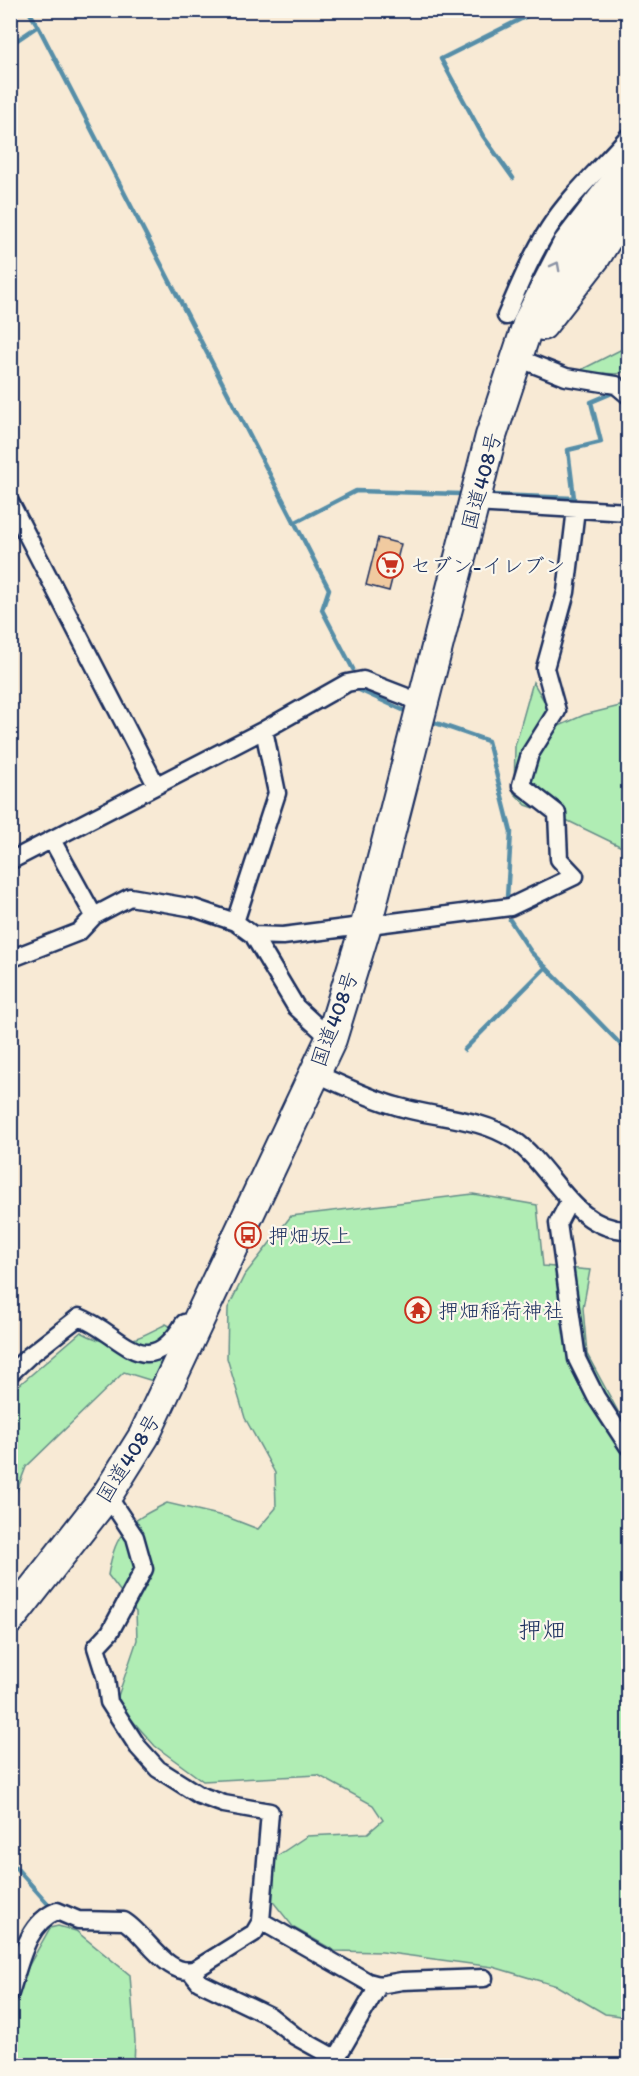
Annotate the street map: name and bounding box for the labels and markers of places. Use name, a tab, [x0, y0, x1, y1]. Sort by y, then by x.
supermarket icon: セブン-イレブン	[375, 550, 405, 580]
place label: セブン-イレブン	[410, 553, 565, 578]
bus stop icon: 押畑坂上	[233, 1220, 263, 1250]
place label: 押畑坂上	[268, 1223, 352, 1248]
temple icon: 押畑稲荷神社	[403, 1295, 433, 1325]
place label: 押畑稲荷神社	[438, 1298, 564, 1323]

